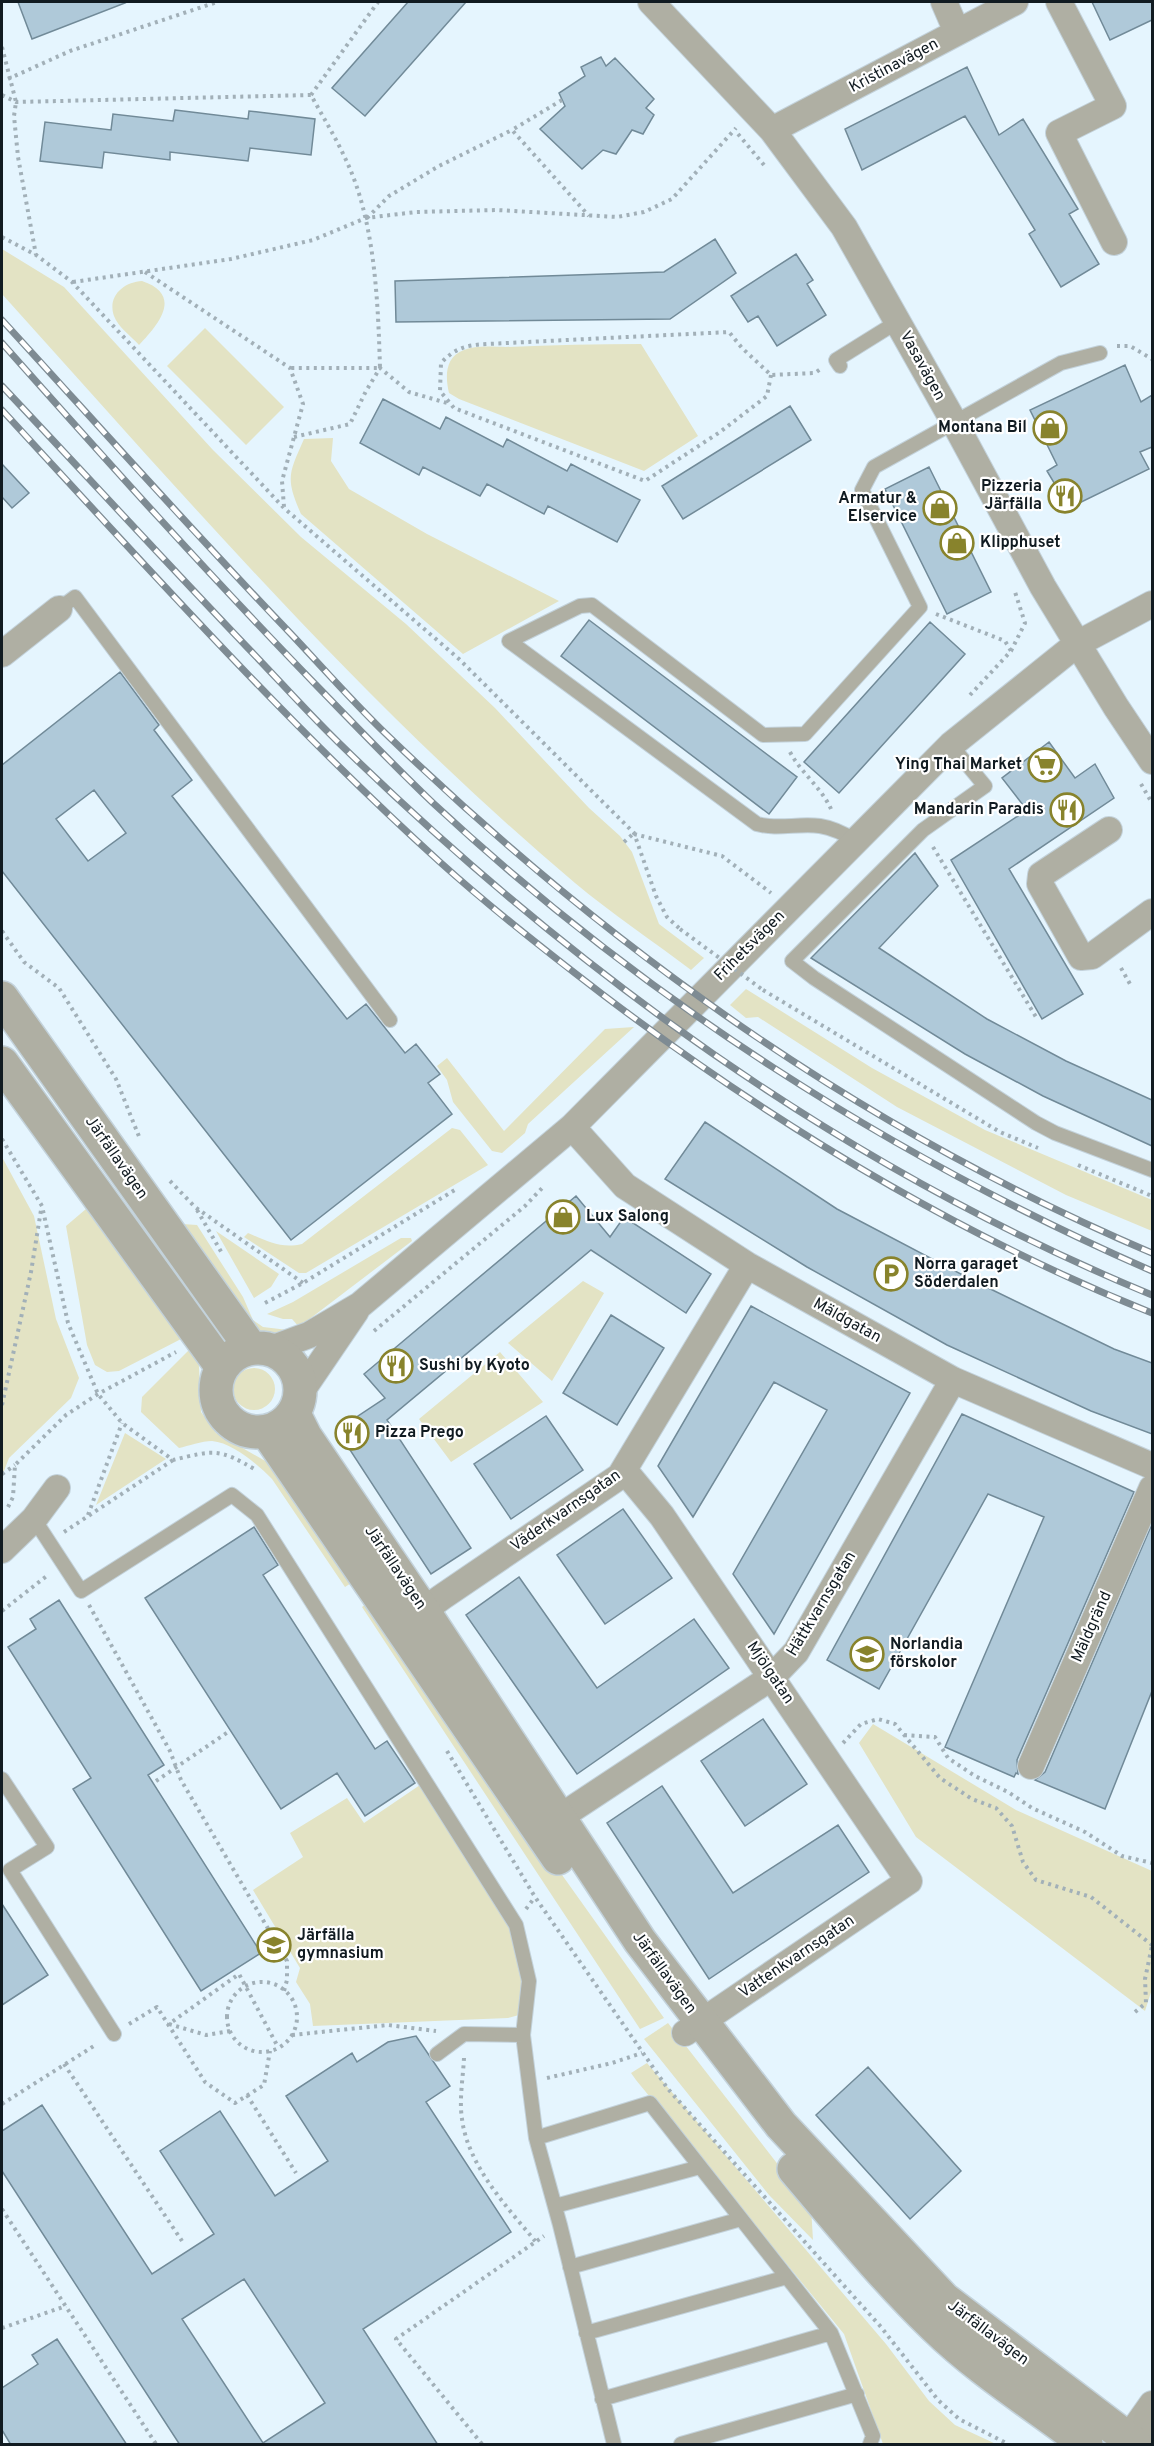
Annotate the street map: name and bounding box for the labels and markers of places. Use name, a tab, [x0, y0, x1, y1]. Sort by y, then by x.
shop icon: Montana Bil	[1032, 410, 1068, 446]
place label: Montana Bil	[938, 418, 1027, 438]
place label: Pizzeria Järfälla	[981, 477, 1042, 515]
restaurant icon: Pizzeria Järfälla	[1047, 478, 1083, 514]
place label: Armatur & Elservice	[838, 489, 917, 527]
shop icon: Armatur & Elservice	[922, 490, 958, 526]
shop icon: Klipphuset	[939, 525, 975, 561]
place label: Klipphuset	[980, 533, 1061, 553]
supermarket icon: Ying Thai Market	[1027, 747, 1063, 783]
place label: Ying Thai Market	[895, 755, 1022, 775]
restaurant icon: Mandarin Paradis	[1049, 792, 1085, 828]
place label: Mandarin Paradis	[914, 800, 1044, 820]
shop icon: Lux Salong	[545, 1199, 581, 1235]
place label: Lux Salong	[586, 1207, 669, 1227]
place label: Norra garaget Söderdalen	[914, 1255, 1018, 1293]
parking icon: Norra garaget Söderdalen	[873, 1256, 909, 1292]
restaurant icon: Sushi by Kyoto	[378, 1348, 414, 1384]
place label: Sushi by Kyoto	[419, 1356, 530, 1376]
restaurant icon: Pizza Prego	[334, 1415, 370, 1451]
place label: Pizza Prego	[375, 1423, 464, 1443]
place label: Norlandia förskolor	[890, 1635, 963, 1673]
school or university icon: Norlandia förskolor	[849, 1636, 885, 1672]
place label: Järfälla gymnasium	[297, 1926, 384, 1964]
school or university icon: Järfälla gymnasium	[256, 1927, 292, 1963]

